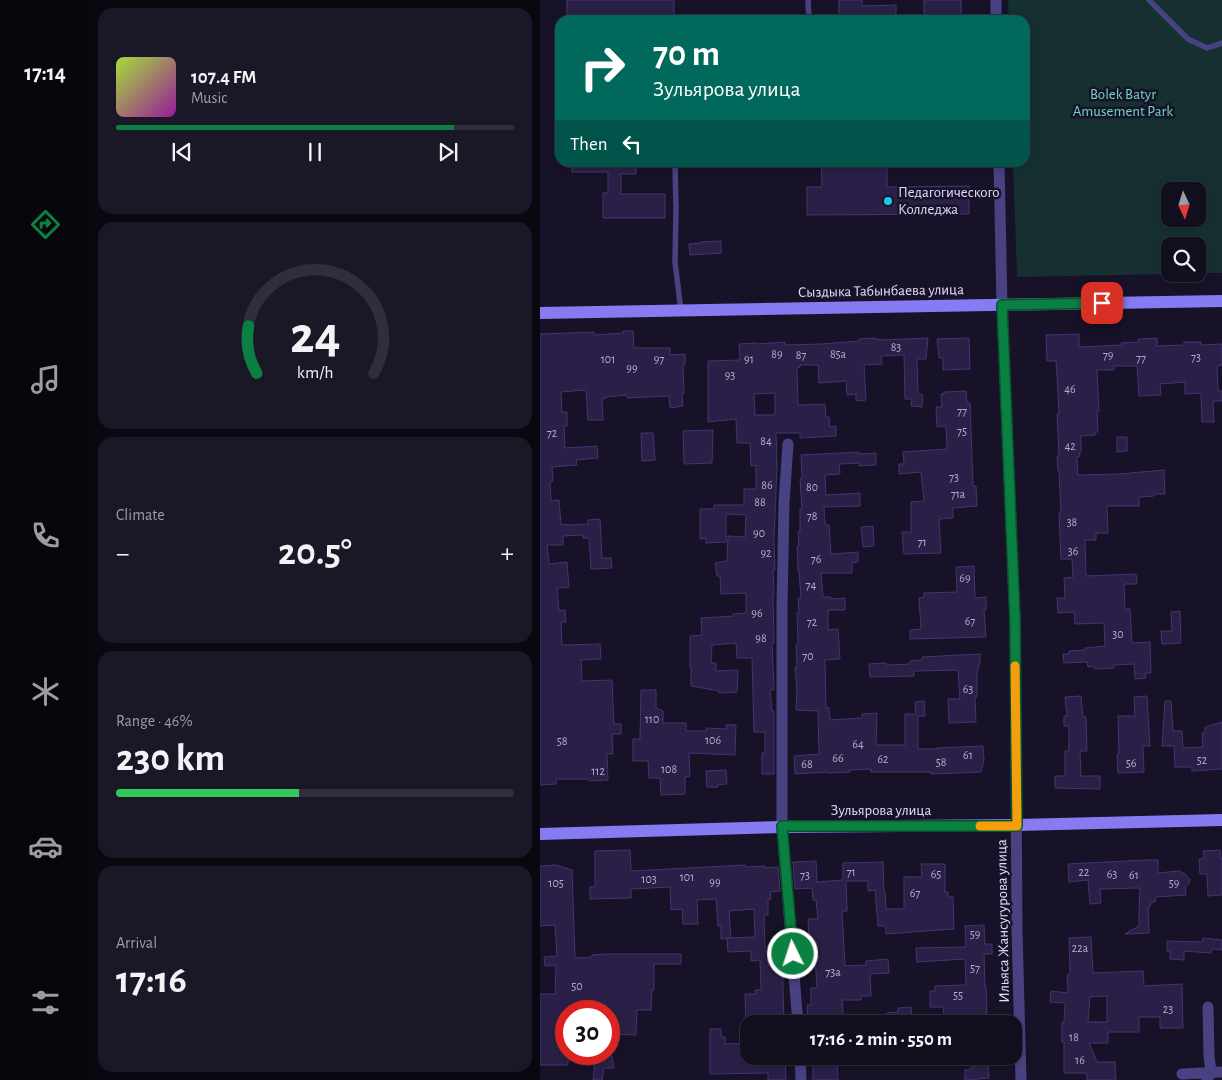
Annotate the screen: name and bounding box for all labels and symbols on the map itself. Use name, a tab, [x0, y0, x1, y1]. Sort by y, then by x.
park label: Bolek Batyr Amusement Park	[1073, 87, 1173, 119]
north arrow	[1161, 182, 1206, 228]
place label: Педагогического Колледжа	[898, 185, 1000, 217]
marker: Педагогического Колледжа	[882, 195, 894, 207]
street label: Сыздыка Табынбаева улица	[798, 282, 964, 300]
pin	[1081, 282, 1123, 324]
house number: 83	[891, 341, 901, 353]
house number: 89	[771, 348, 783, 360]
house number: 85а	[830, 348, 847, 360]
house number: 87	[796, 349, 806, 361]
house number: 79	[1103, 349, 1114, 361]
house number: 73	[1191, 351, 1201, 363]
house number: 77	[1136, 352, 1146, 364]
house number: 101	[601, 353, 615, 365]
house number: 97	[654, 353, 664, 365]
house number: 91	[744, 353, 754, 365]
house number: 99	[626, 362, 638, 374]
house number: 93	[725, 369, 735, 381]
house number: 46	[1064, 383, 1076, 395]
house number: 77	[957, 405, 967, 417]
house number: 75	[957, 425, 967, 437]
house number: 72	[547, 427, 558, 439]
house number: 84	[760, 435, 772, 447]
house number: 42	[1064, 440, 1076, 452]
house number: 73	[949, 471, 959, 483]
house number: 86	[761, 479, 773, 491]
house number: 80	[806, 481, 818, 493]
house number: 71а	[951, 488, 966, 500]
house number: 88	[754, 496, 766, 508]
house number: 78	[807, 510, 818, 522]
house number: 38	[1067, 516, 1078, 528]
house number: 90	[753, 527, 765, 539]
house number: 71	[917, 536, 927, 548]
house number: 36	[1068, 545, 1079, 557]
house number: 92	[760, 547, 772, 559]
house number: 76	[811, 553, 822, 565]
house number: 69	[959, 572, 971, 584]
house number: 74	[806, 579, 817, 591]
house number: 96	[751, 607, 763, 619]
house number: 67	[965, 615, 975, 627]
house number: 72	[807, 616, 818, 628]
house number: 30	[1112, 628, 1124, 640]
house number: 98	[755, 632, 767, 644]
house number: 70	[802, 650, 814, 662]
house number: 63	[963, 683, 973, 695]
house number: 110	[645, 713, 659, 725]
house number: 106	[705, 734, 721, 746]
house number: 58	[557, 735, 568, 747]
house number: 64	[852, 738, 864, 750]
house number: 61	[963, 749, 973, 761]
house number: 66	[832, 752, 844, 764]
house number: 62	[877, 753, 889, 765]
house number: 52	[1197, 754, 1208, 766]
house number: 58	[936, 756, 947, 768]
house number: 56	[1126, 757, 1137, 769]
house number: 68	[801, 758, 813, 770]
house number: 108	[661, 763, 677, 775]
house number: 112	[591, 765, 605, 777]
street label: Зульярова улица	[831, 803, 931, 818]
street label: Ильяса Жансугурова улица	[994, 839, 1012, 1003]
house number: 71	[846, 866, 856, 878]
house number: 22	[1079, 866, 1090, 878]
house number: 65	[931, 868, 941, 880]
house number: 63	[1107, 868, 1117, 880]
house number: 73	[800, 869, 810, 881]
house number: 61	[1129, 869, 1139, 881]
house number: 101	[680, 871, 694, 883]
house number: 103	[641, 873, 657, 885]
house number: 99	[709, 876, 721, 888]
house number: 105	[548, 877, 564, 889]
house number: 59	[1169, 877, 1180, 889]
house number: 67	[910, 887, 920, 899]
position arrow	[766, 927, 818, 979]
house number: 59	[970, 928, 981, 940]
house number: 22а	[1072, 942, 1089, 954]
house number: 57	[970, 962, 980, 974]
house number: 73а	[825, 966, 841, 978]
house number: 50	[571, 980, 583, 992]
house number: 55	[953, 989, 963, 1001]
speed limit sign: 30	[555, 1000, 620, 1065]
house number: 23	[1163, 1003, 1173, 1015]
house number: 18	[1069, 1031, 1079, 1043]
house number: 16	[1075, 1054, 1085, 1066]

